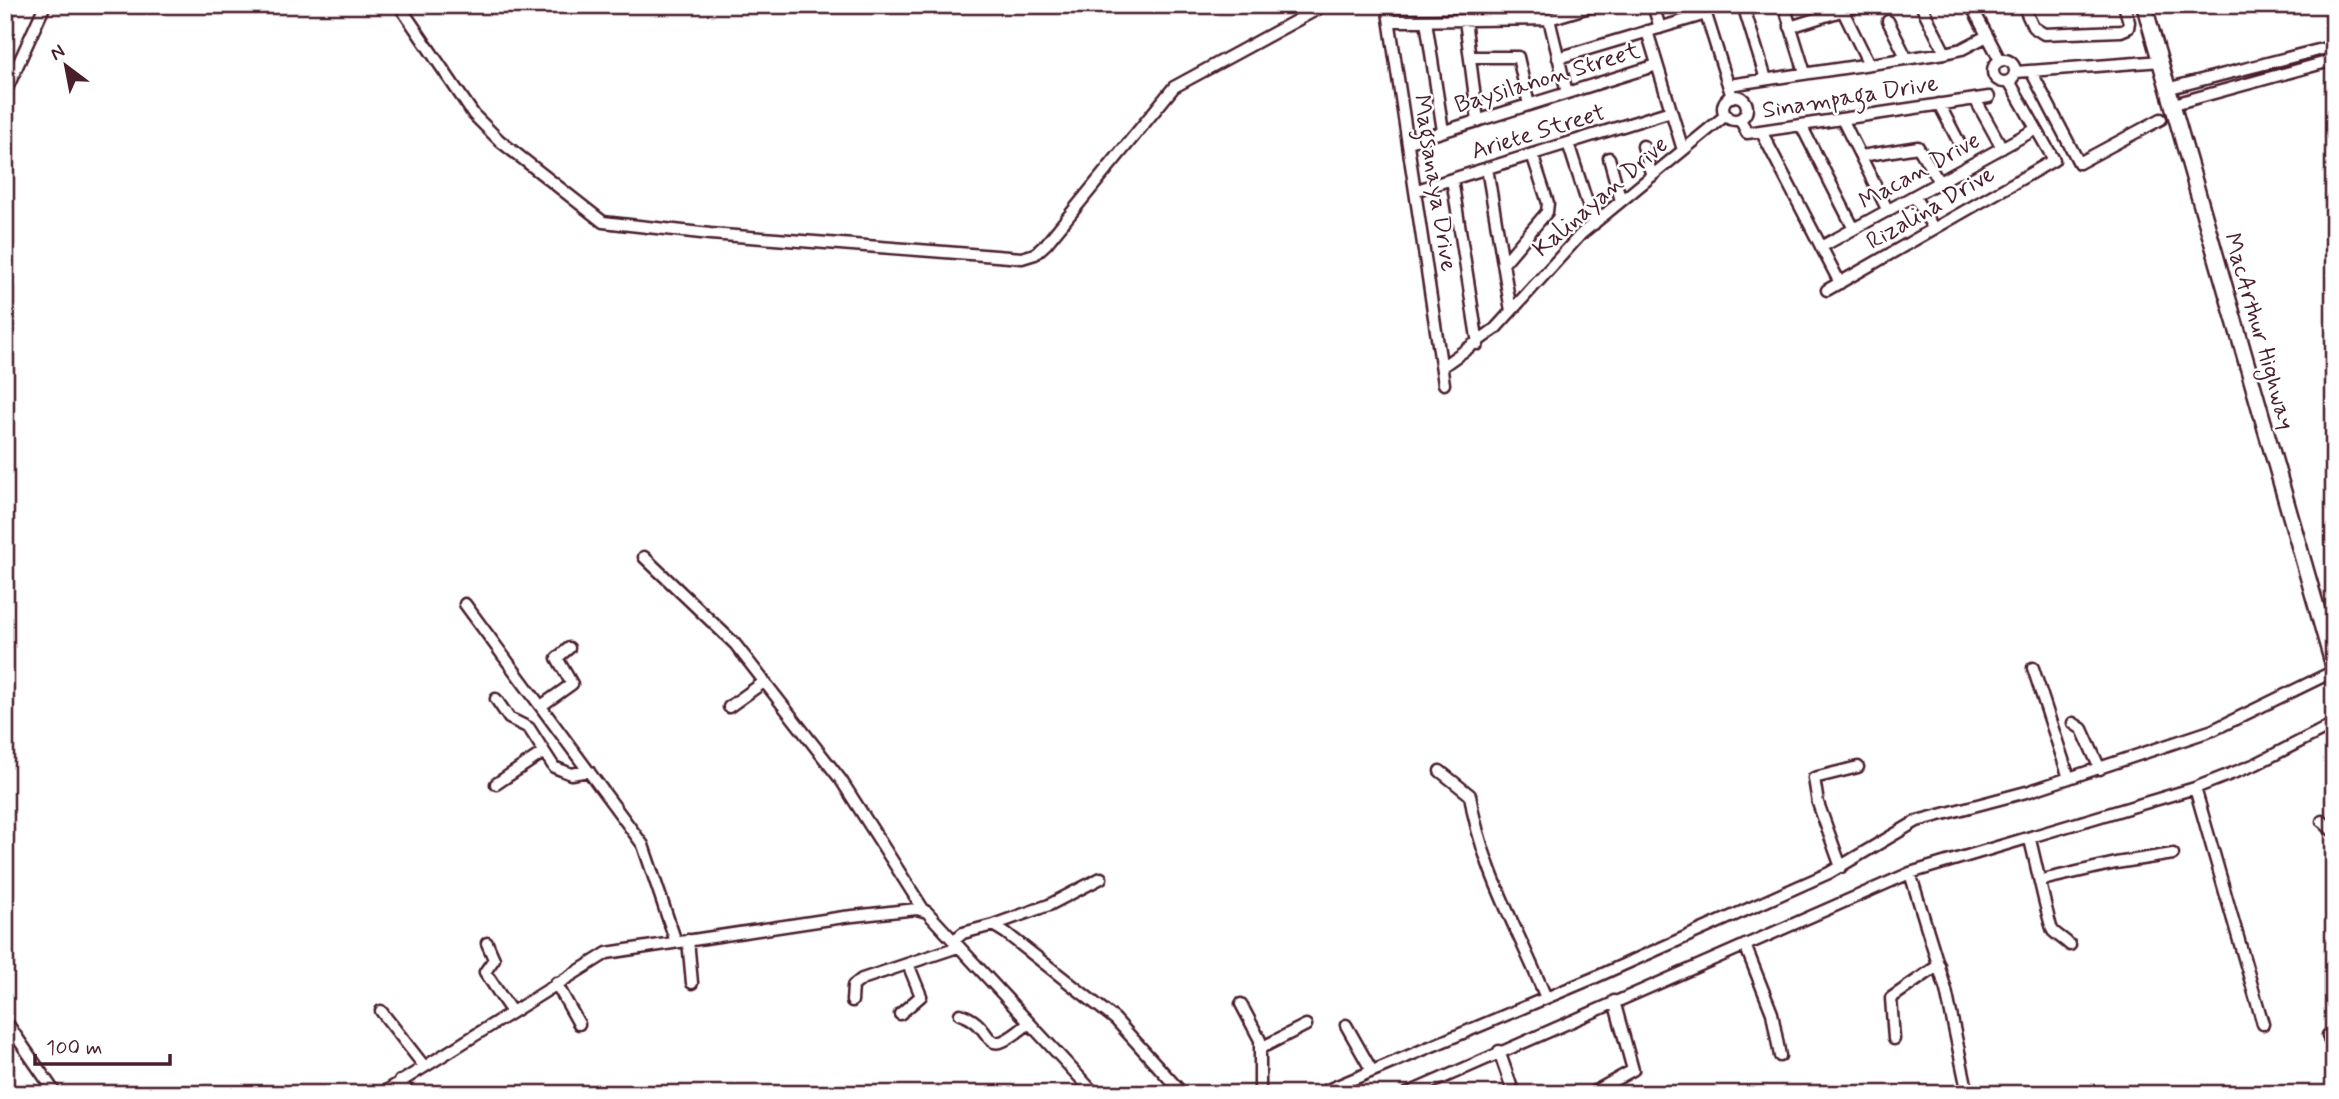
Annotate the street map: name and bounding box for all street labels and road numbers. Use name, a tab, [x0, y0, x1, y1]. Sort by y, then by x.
street label: Baysilanon Street	[1451, 36, 1644, 121]
street label: Sinampaga Drive	[1760, 68, 1941, 130]
street label: Magsanaya Drive	[1402, 93, 1464, 274]
street label: Ariete Street	[1468, 97, 1609, 168]
street label: Macan Drive	[1854, 125, 1986, 217]
street label: Kalinayan Drive	[1527, 130, 1675, 264]
street label: Rizalina Drive	[1861, 159, 2001, 258]
street label: MacArthur Highway	[2214, 229, 2301, 434]

